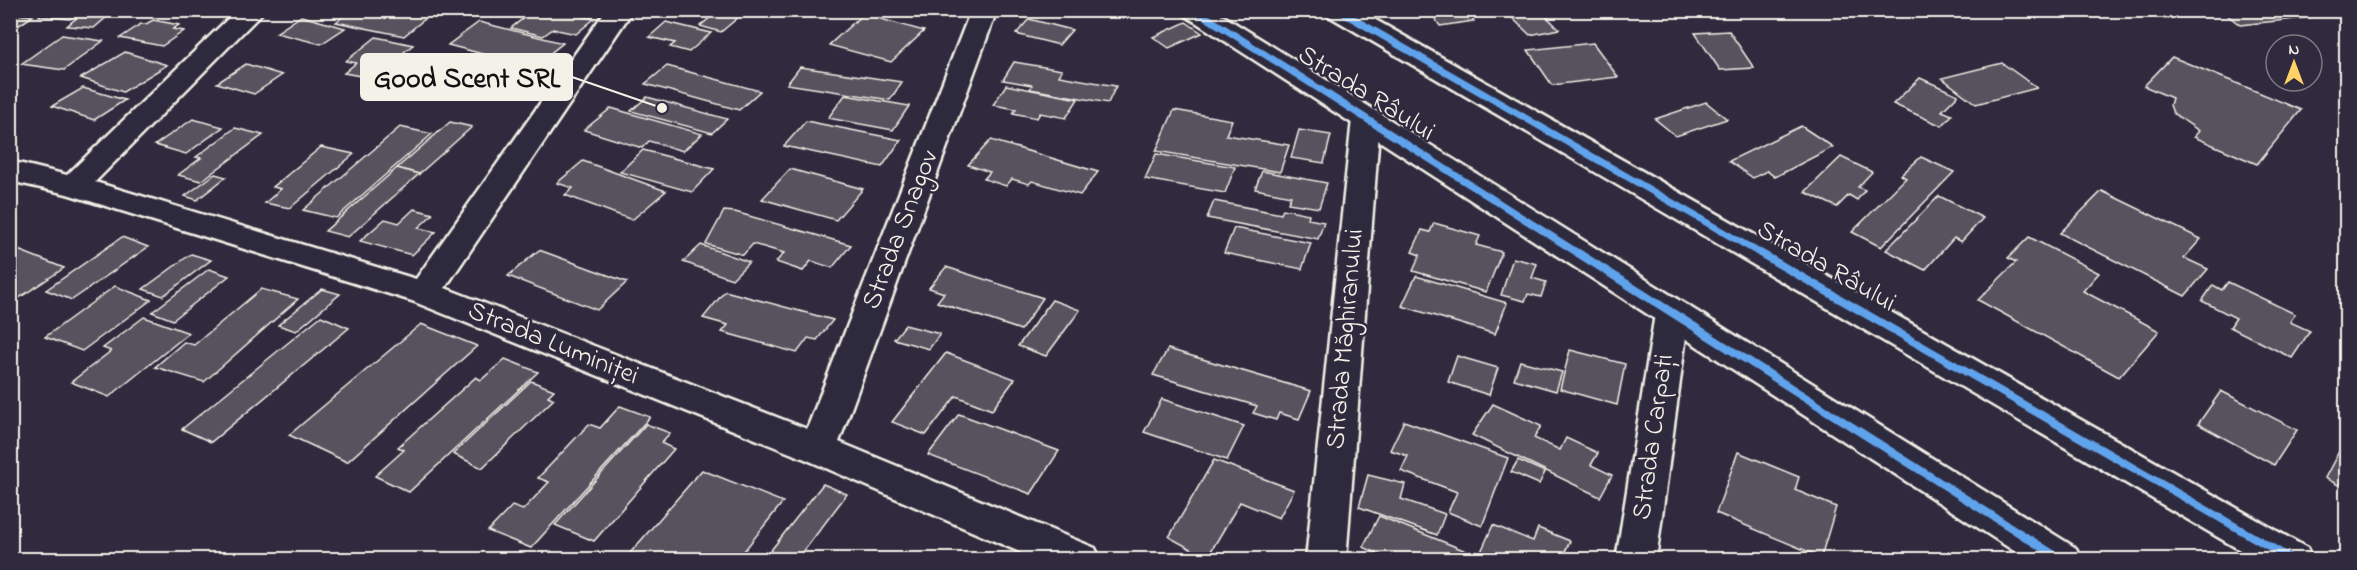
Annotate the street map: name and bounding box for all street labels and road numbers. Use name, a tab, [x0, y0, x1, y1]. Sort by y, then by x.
street label: Strada Râului	[1290, 36, 1442, 152]
street label: Strada Snagov	[853, 144, 949, 315]
street label: Strada Râului	[1749, 211, 1903, 323]
street label: Strada Măghiranului	[1317, 227, 1375, 451]
street label: Strada Luminiței	[462, 292, 644, 396]
street label: Strada Carpați	[1623, 352, 1685, 522]

